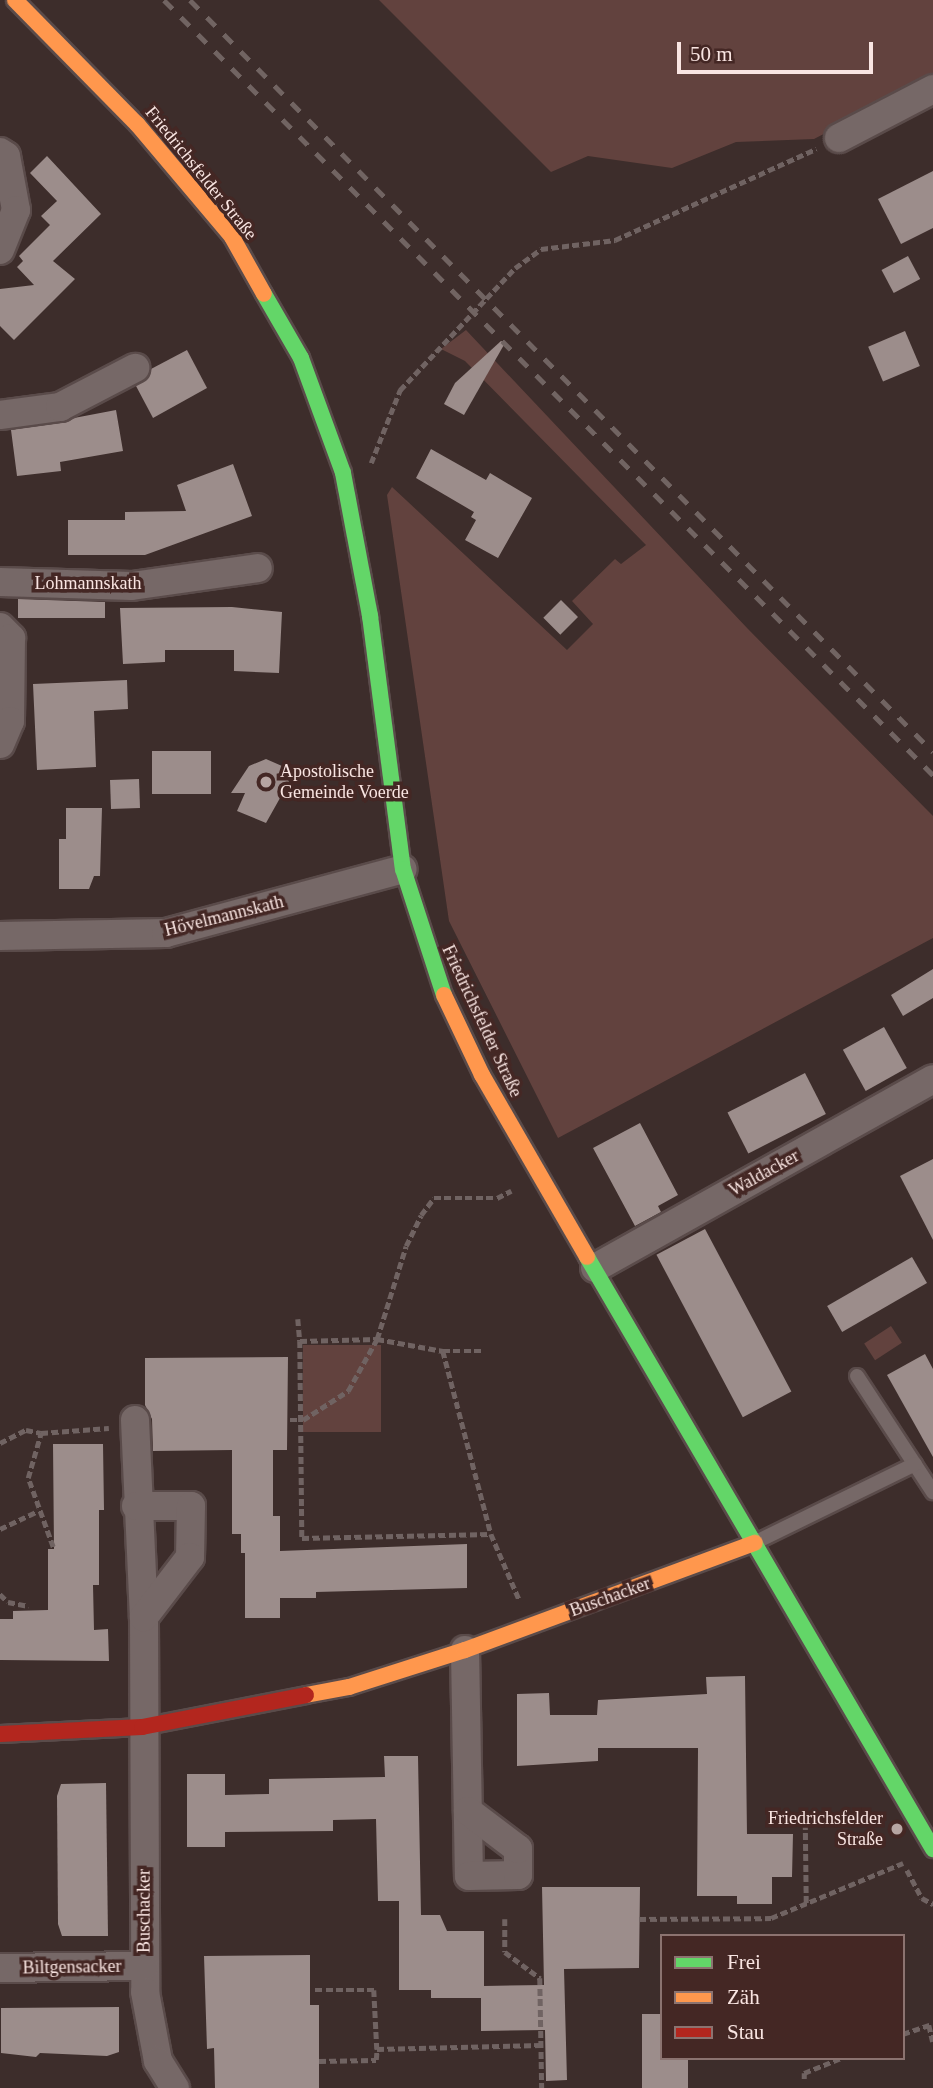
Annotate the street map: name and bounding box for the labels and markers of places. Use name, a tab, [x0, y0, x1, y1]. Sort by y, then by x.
place label: Apostolische Gemeinde Voerde	[280, 761, 409, 804]
marker: Apostolische Gemeinde Voerde	[258, 774, 274, 790]
place label: Friedrichsfelder Straße	[768, 1808, 883, 1850]
marker: Friedrichsfelder Straße	[889, 1821, 905, 1837]

